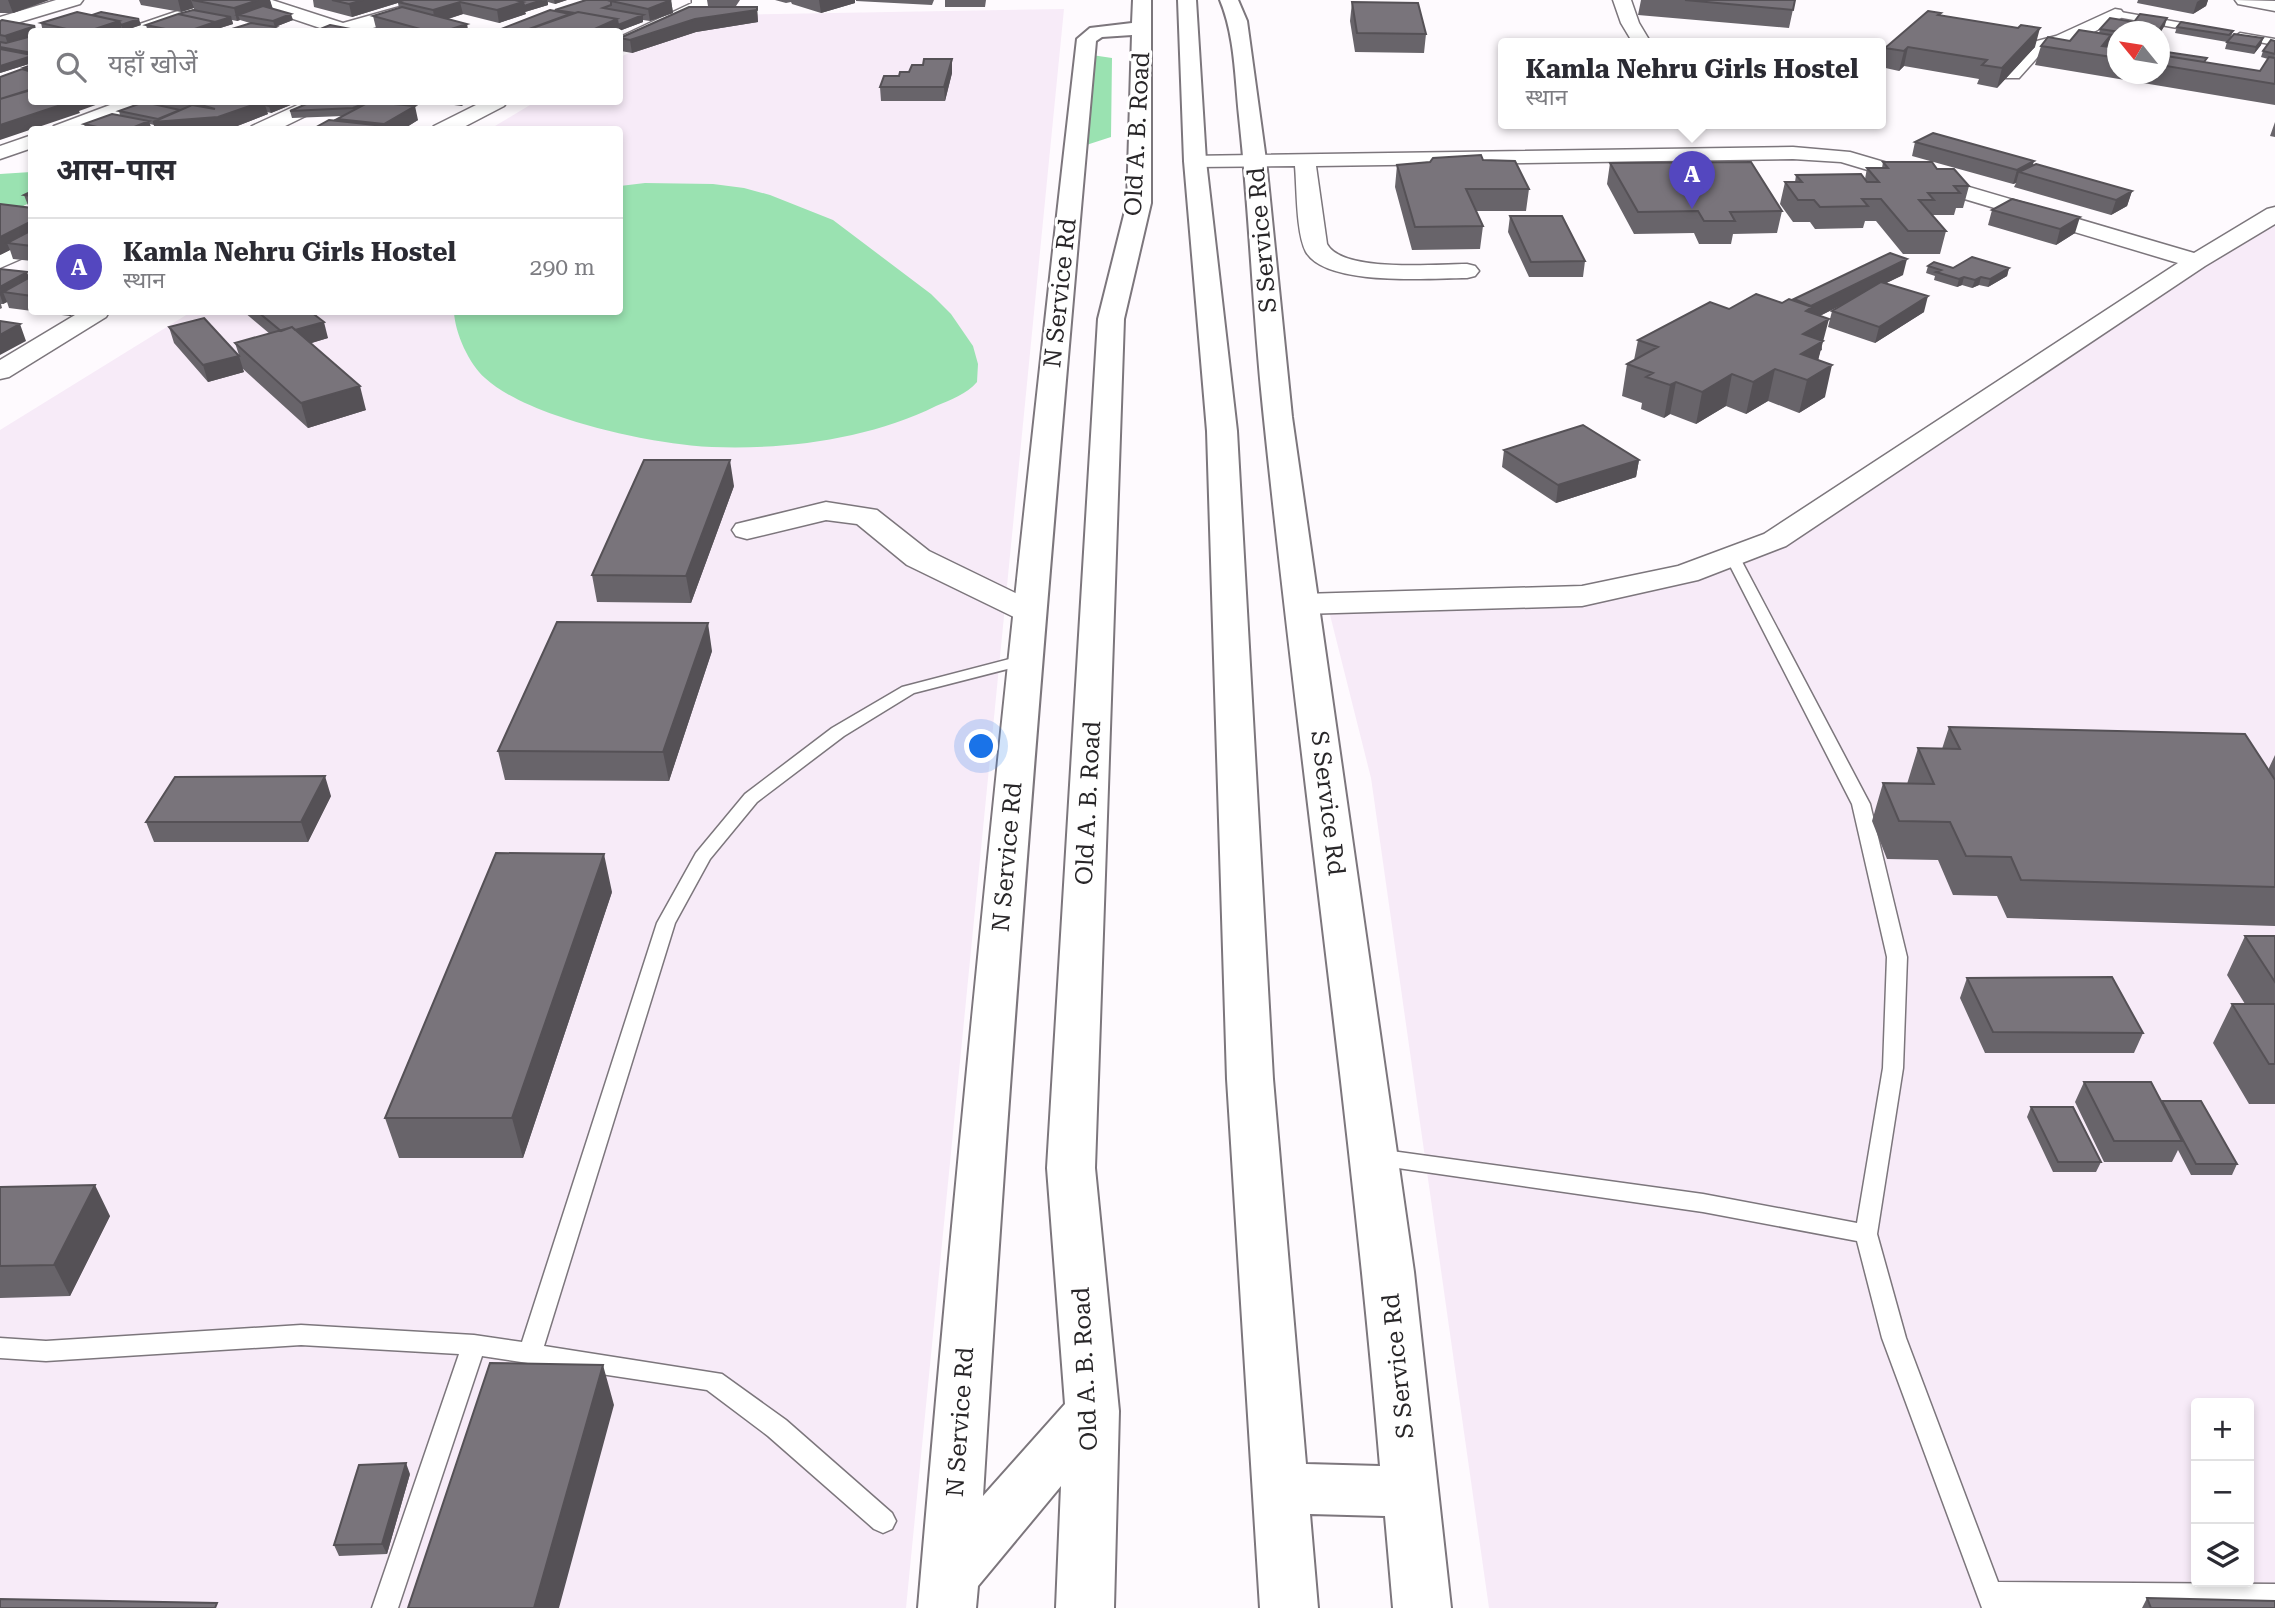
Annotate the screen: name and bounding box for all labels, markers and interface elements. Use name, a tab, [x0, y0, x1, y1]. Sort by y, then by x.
north arrow	[2107, 21, 2170, 84]
search box	[28, 28, 623, 105]
popup	[1498, 38, 1886, 129]
icon: search	[52, 48, 90, 86]
text: यहाँ खोजें	[108, 49, 198, 79]
street label: Old A. B. Road	[1119, 51, 1155, 217]
text: Kamla Nehru Girls Hostel	[1526, 54, 1858, 84]
text: स्थान	[1526, 84, 1567, 111]
pin: A	[1669, 151, 1715, 209]
text: आस-पास	[56, 152, 176, 187]
street label: S Service Rd	[1242, 166, 1282, 314]
street label: N Service Rd	[1038, 217, 1082, 369]
text: Kamla Nehru Girls Hostel	[123, 237, 456, 267]
text: A	[71, 254, 87, 281]
text: 290 m	[530, 254, 595, 281]
text: स्थान	[123, 267, 165, 294]
street label: Old A. B. Road	[1070, 720, 1106, 886]
your location	[964, 729, 998, 763]
street label: S Service Rd	[1305, 729, 1351, 877]
street label: N Service Rd	[987, 781, 1027, 933]
street label: Old A. B. Road	[1067, 1286, 1103, 1452]
street label: S Service Rd	[1376, 1292, 1420, 1440]
street label: N Service Rd	[941, 1346, 979, 1498]
map controls	[2191, 1398, 2254, 1587]
button: +	[2191, 1398, 2254, 1461]
button: −	[2191, 1461, 2254, 1524]
button: layers	[2191, 1524, 2254, 1587]

